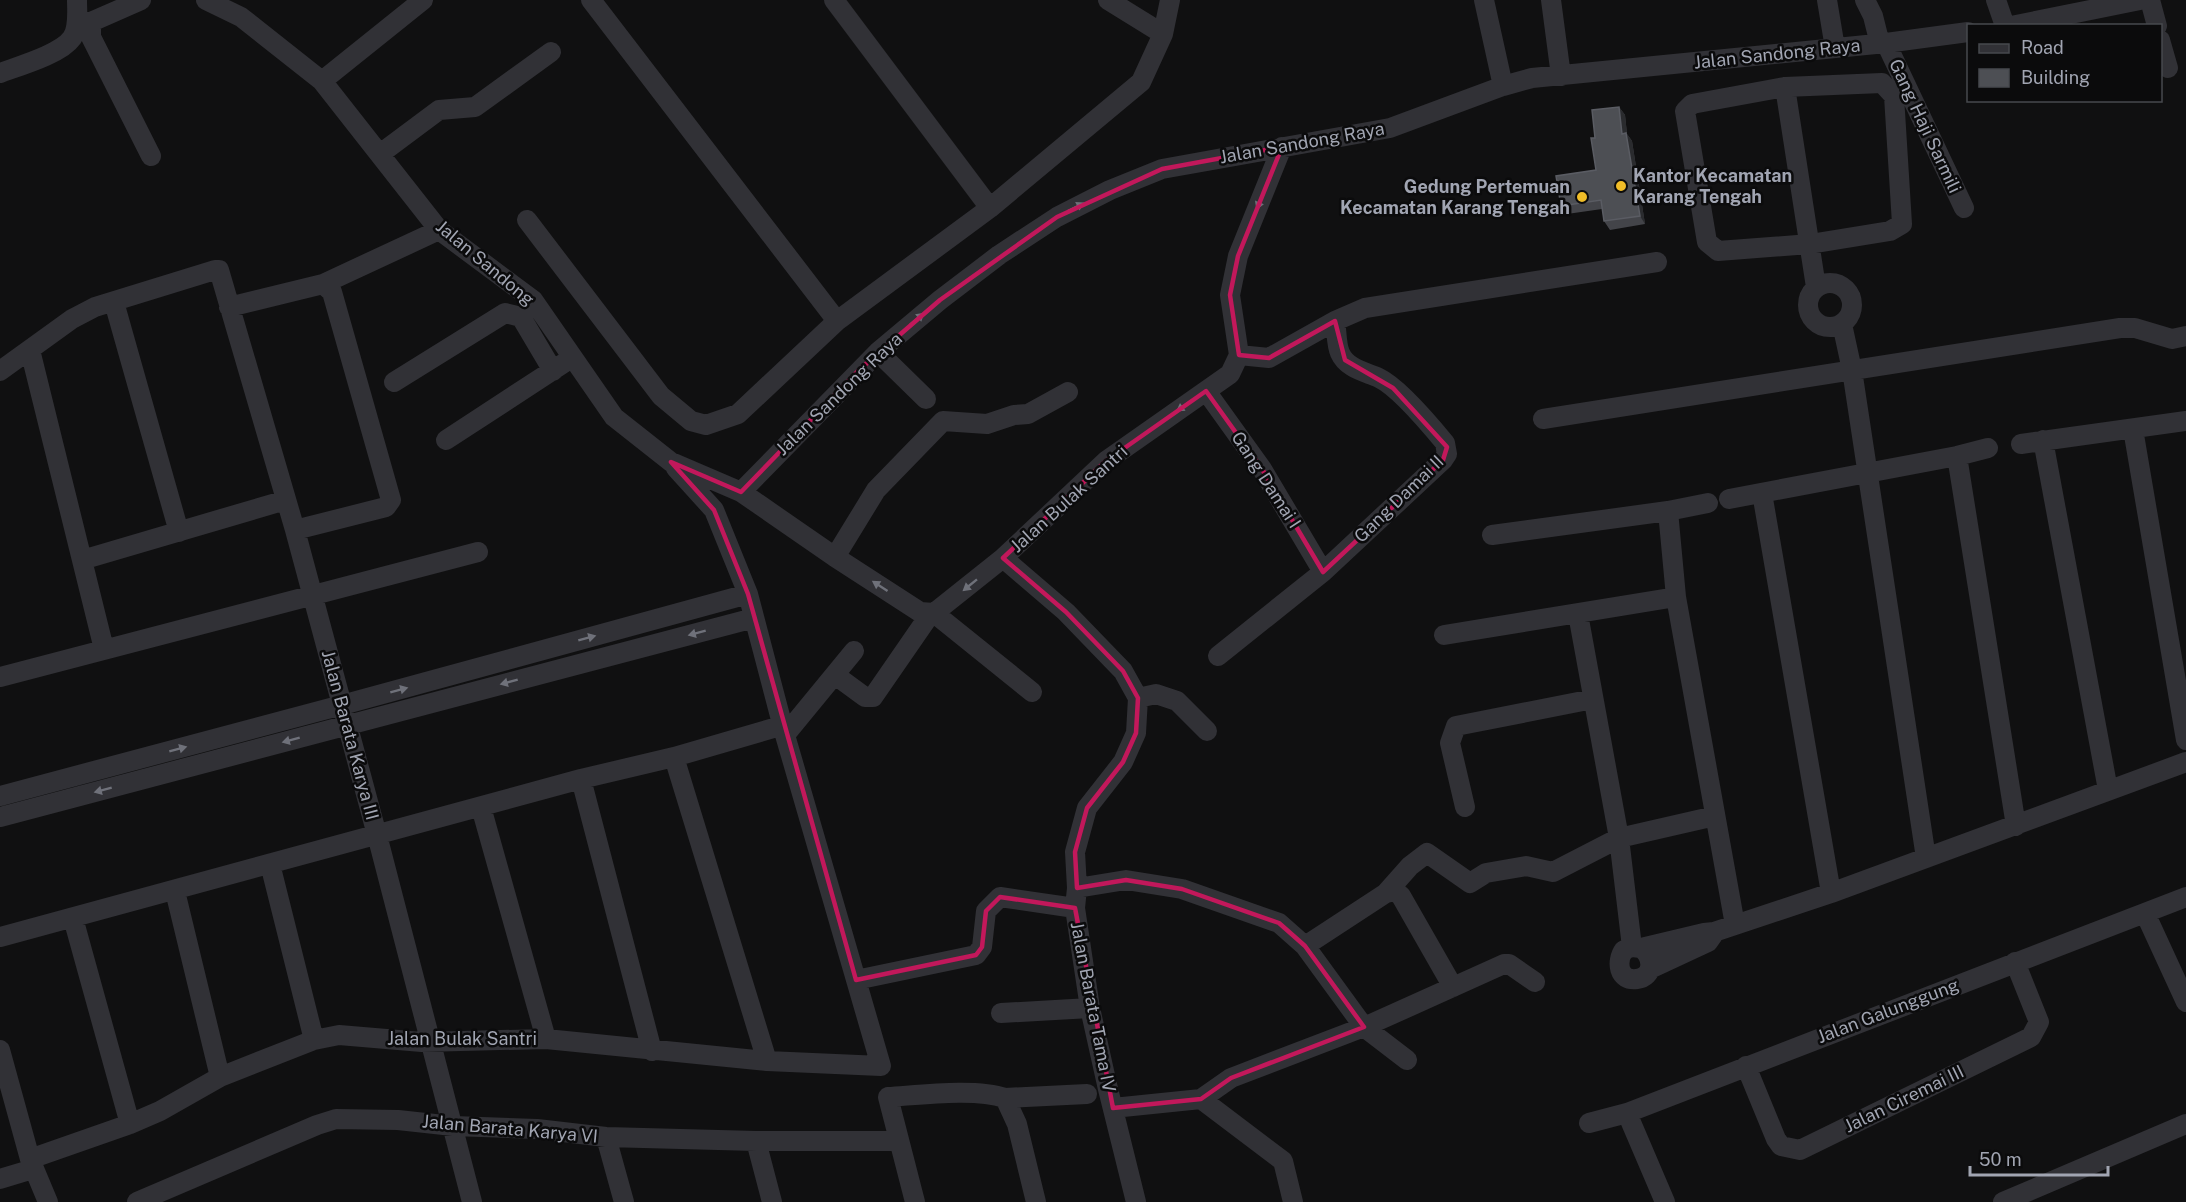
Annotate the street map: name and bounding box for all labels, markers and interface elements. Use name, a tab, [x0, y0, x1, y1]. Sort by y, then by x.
legend	[1967, 24, 2162, 102]
street label: Jalan Sandong Raya	[1693, 34, 1861, 73]
text: Road	[2021, 37, 2064, 58]
street label: Gang Haji Sarmili	[1885, 55, 1966, 196]
text: Building	[2021, 67, 2090, 88]
street label: Jalan Sandong Raya	[1218, 118, 1386, 167]
place label: Kantor Kecamatan Karang Tengah	[1633, 165, 1792, 207]
place label: Gedung Pertemuan Kecamatan Karang Tengah	[1340, 176, 1570, 218]
marker: Kantor Kecamatan Karang Tengah	[1614, 179, 1628, 193]
marker: Gedung Pertemuan Kecamatan Karang Tengah	[1575, 190, 1589, 204]
one-way arrow	[1255, 193, 1265, 211]
one-way arrow	[1068, 202, 1085, 212]
street label: Jalan Sandong	[432, 215, 539, 310]
one-way arrow	[909, 313, 924, 326]
street label: Jalan Sandong Raya	[771, 328, 906, 459]
one-way arrow	[1176, 400, 1192, 412]
street label: Gang Damai I	[1227, 427, 1305, 532]
street label: Jalan Bulak Santri	[1006, 441, 1131, 557]
street label: Gang Damai II	[1350, 451, 1448, 547]
one-way arrow	[962, 578, 978, 591]
one-way arrow	[872, 581, 888, 592]
one-way arrow	[688, 628, 707, 638]
one-way arrow	[578, 633, 596, 642]
street label: Jalan Barata Karya III	[318, 648, 383, 822]
one-way arrow	[500, 678, 518, 687]
one-way arrow	[390, 685, 408, 694]
one-way arrow	[282, 735, 300, 745]
one-way arrow	[169, 743, 188, 753]
one-way arrow	[93, 786, 111, 795]
street label: Jalan Barata Tama IV	[1067, 920, 1120, 1094]
street label: Jalan Galunggung	[1814, 974, 1962, 1047]
street label: Jalan Bulak Santri	[387, 1028, 537, 1049]
street label: Jalan Ciremai III	[1840, 1060, 1967, 1137]
street label: Jalan Barata Karya VI	[421, 1110, 599, 1147]
scale bar	[1970, 1139, 2108, 1177]
text: 50 m	[1979, 1149, 2022, 1170]

